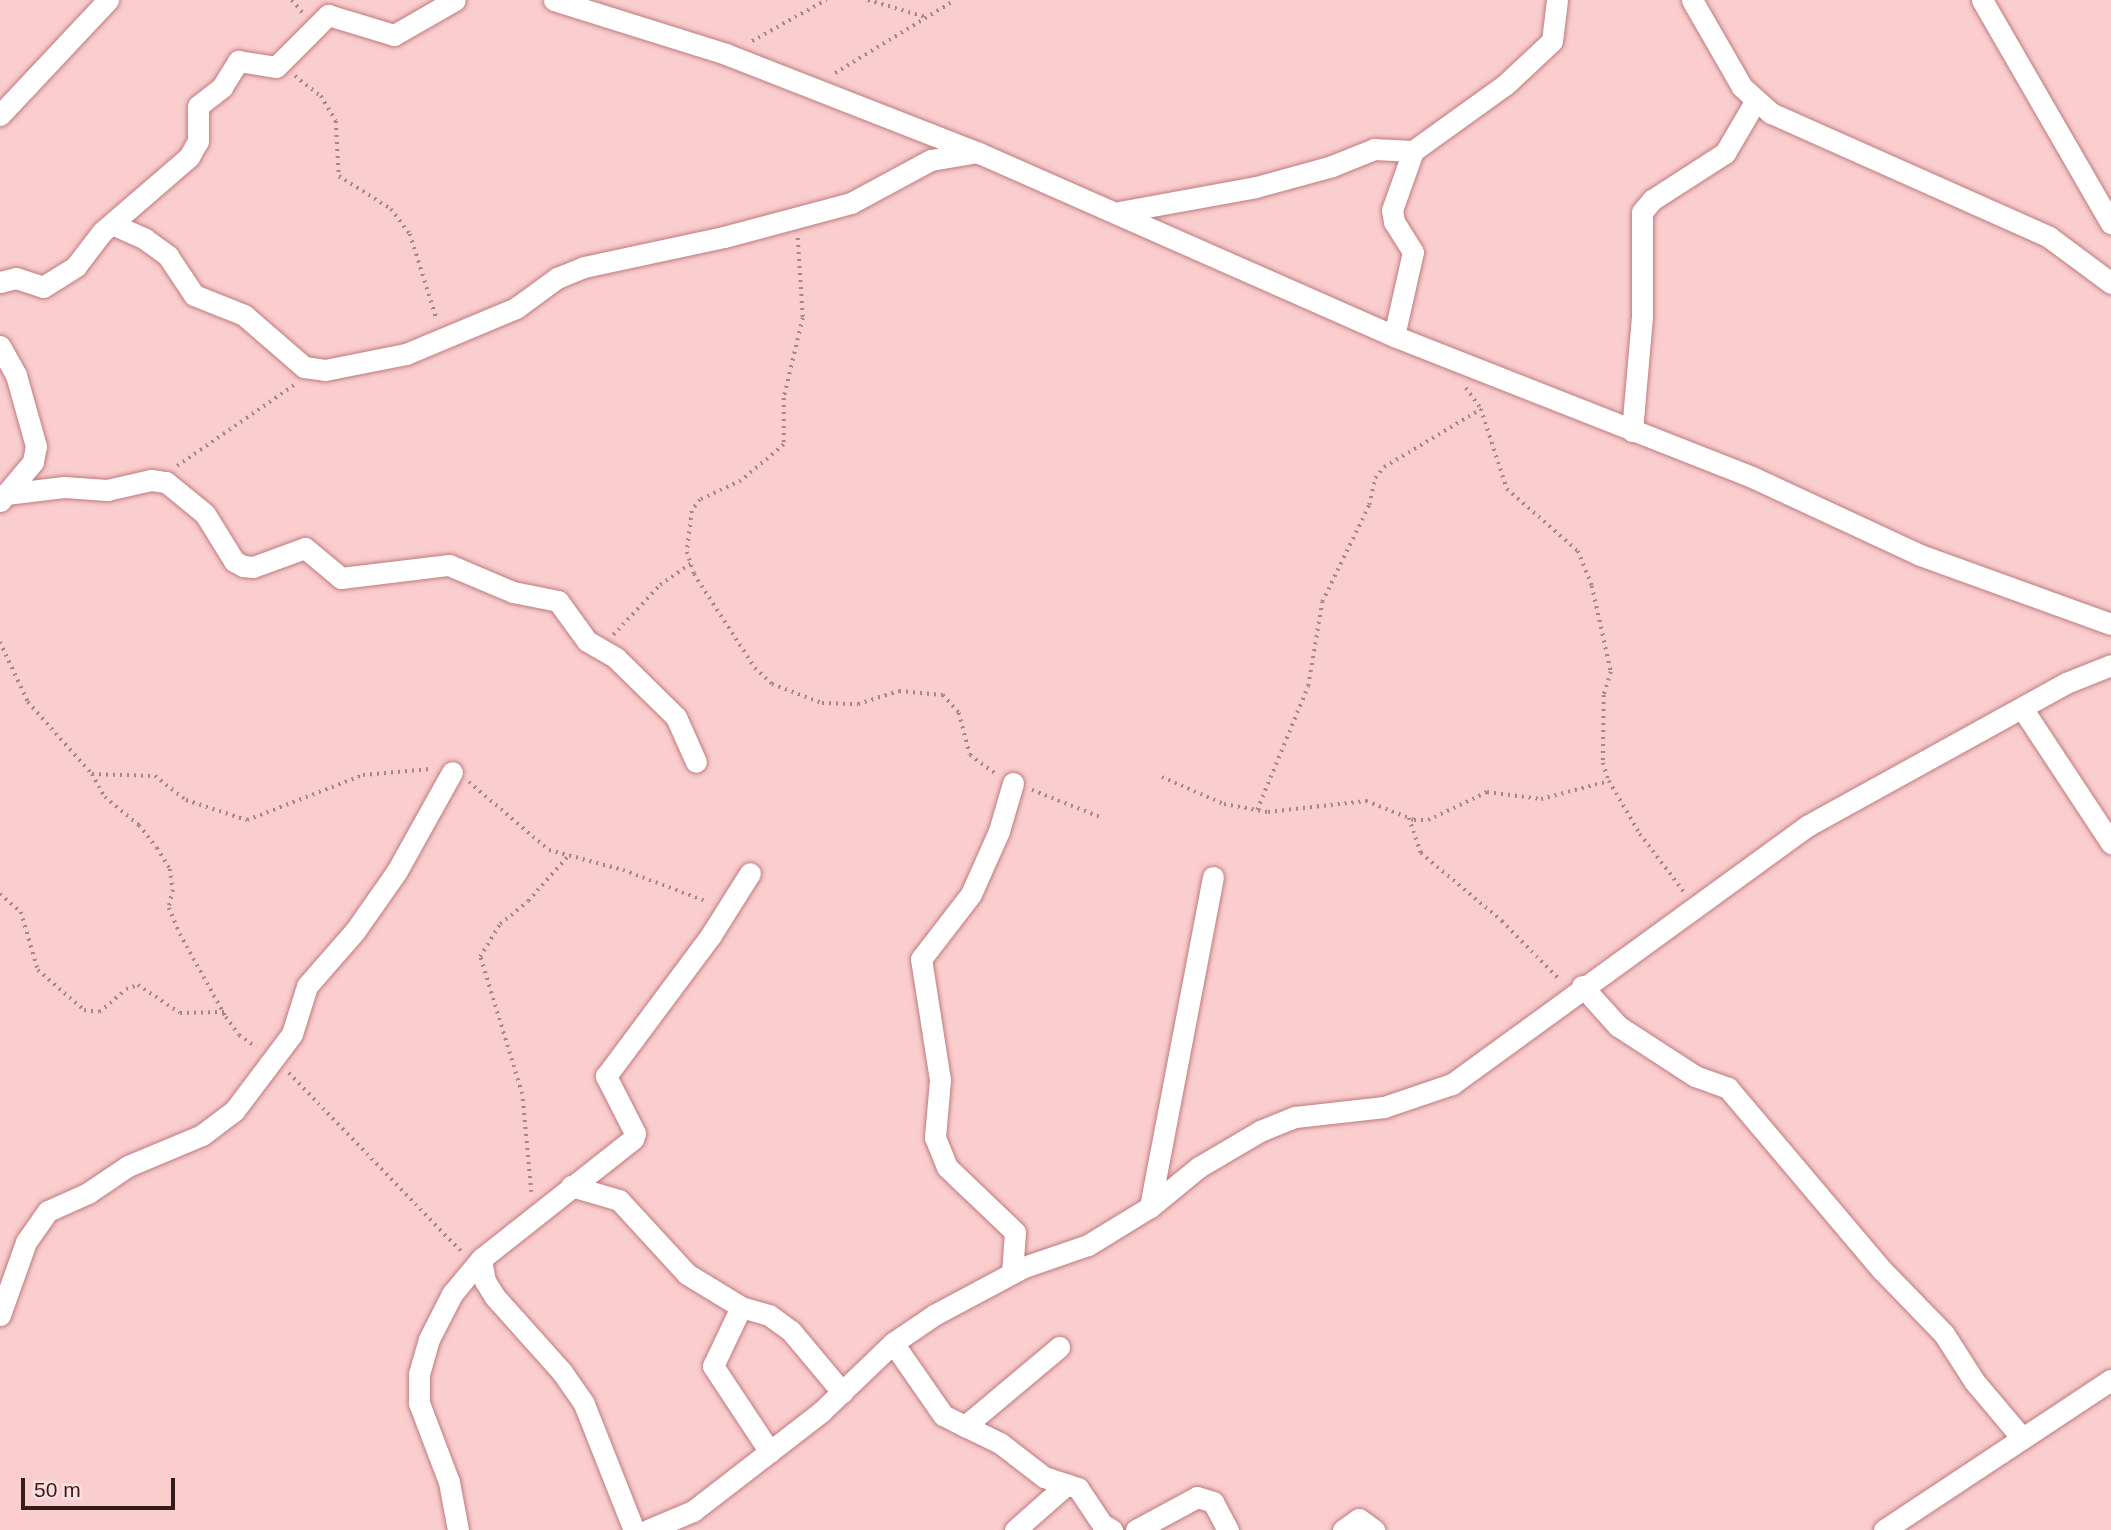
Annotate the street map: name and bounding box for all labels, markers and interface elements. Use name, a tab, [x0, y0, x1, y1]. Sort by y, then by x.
scale bar	[24, 1464, 178, 1508]
text: 50 m	[34, 1478, 81, 1501]

